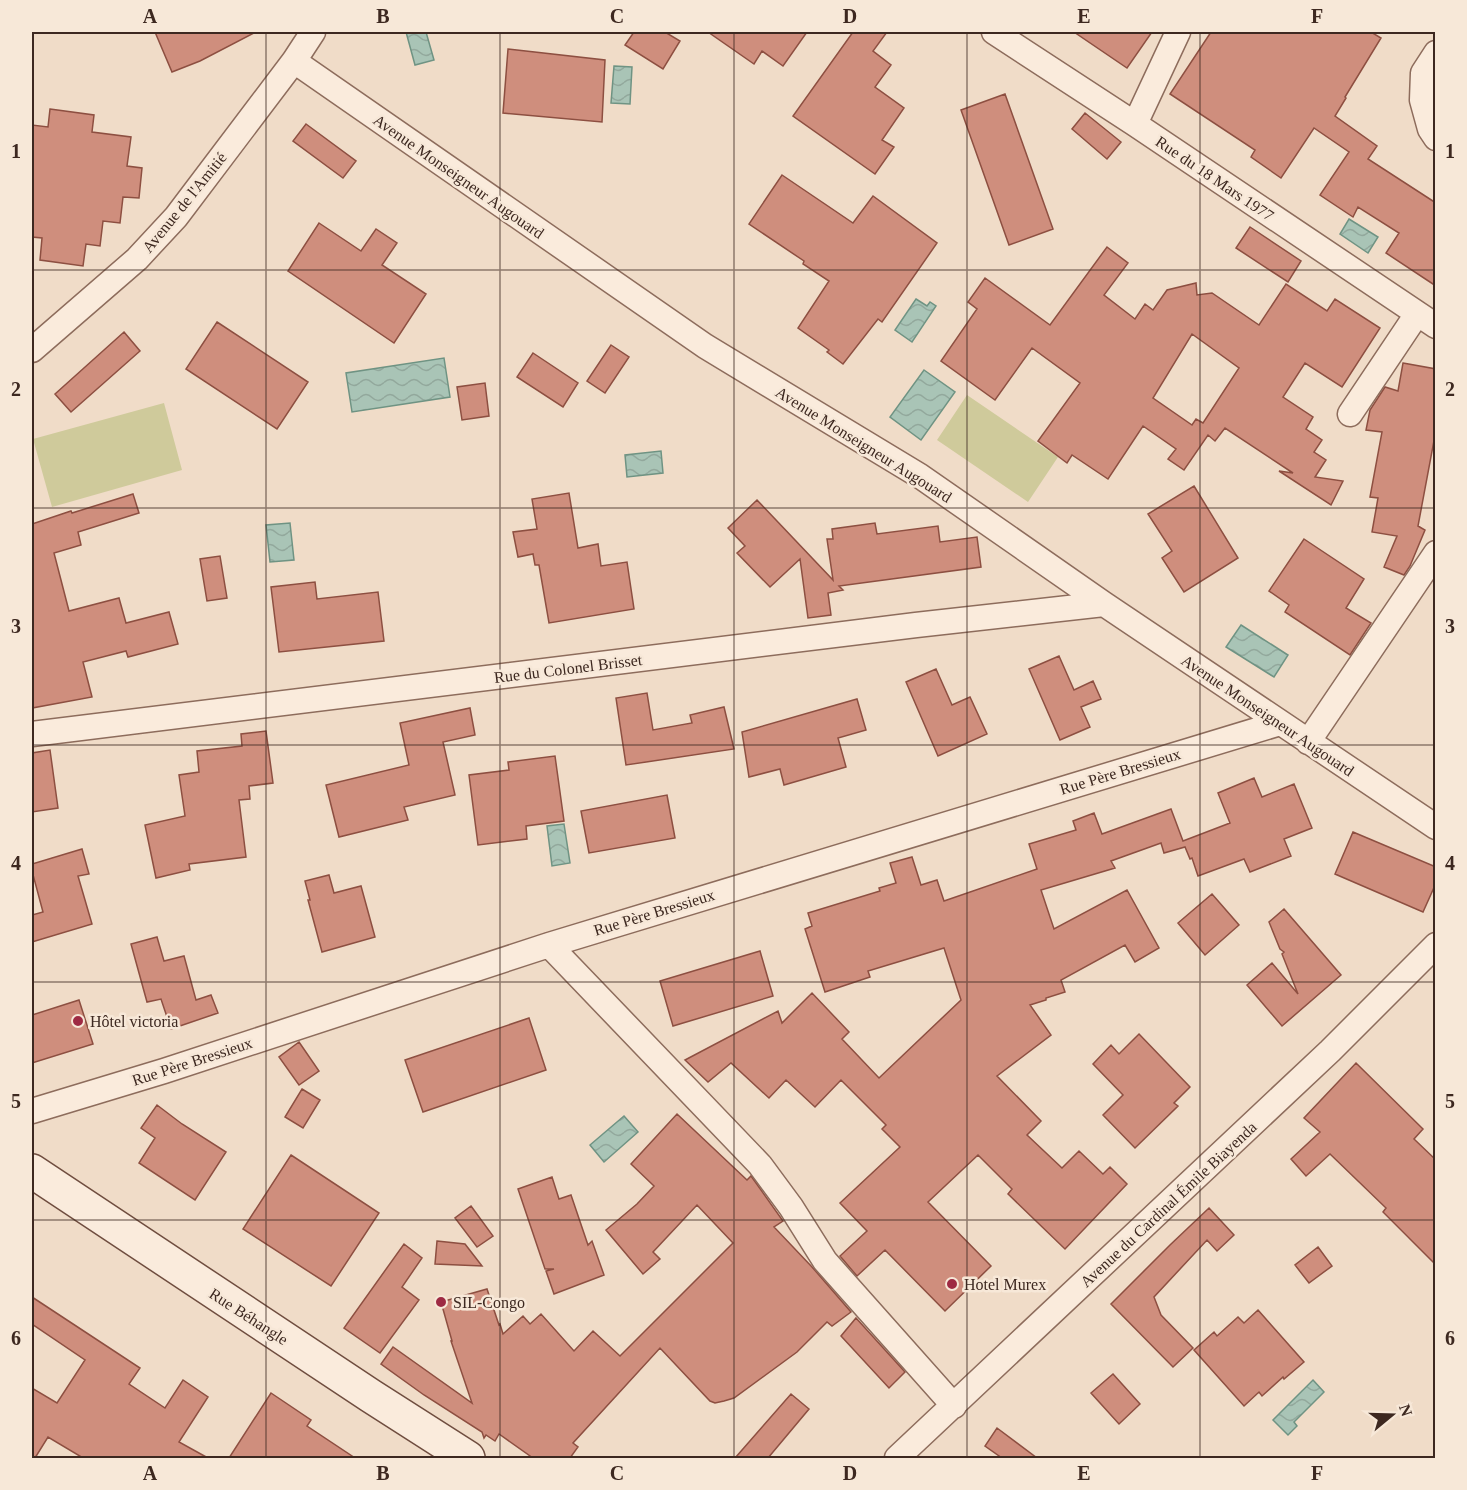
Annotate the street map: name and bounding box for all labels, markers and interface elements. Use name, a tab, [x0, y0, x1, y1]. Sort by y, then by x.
text: A	[143, 5, 158, 27]
text: B	[376, 5, 390, 27]
text: C	[610, 5, 624, 27]
text: D	[843, 5, 857, 27]
text: E	[1077, 5, 1091, 27]
text: F	[1311, 5, 1323, 27]
street label: Avenue Monseigneur Augouard	[370, 111, 547, 243]
street label: Rue du 18 Mars 1977	[1152, 133, 1277, 224]
text: 1	[11, 140, 21, 162]
text: 1	[1445, 140, 1455, 162]
street label: Avenue de l'Amitié	[139, 149, 230, 256]
text: 2	[11, 378, 21, 400]
text: 2	[1445, 378, 1455, 400]
street label: Avenue Monseigneur Augouard	[772, 383, 955, 507]
text: 3	[11, 615, 21, 637]
text: 3	[1445, 615, 1455, 637]
street label: Rue du Colonel Brisset	[493, 651, 644, 686]
street label: Avenue Monseigneur Augouard	[1178, 651, 1357, 780]
street label: Rue Père Bressieux	[1058, 745, 1183, 798]
text: 4	[11, 852, 21, 874]
text: 4	[1445, 852, 1455, 874]
street label: Rue Père Bressieux	[592, 886, 717, 939]
place label: Hôtel victoria	[90, 1013, 178, 1030]
marker: Hôtel victoria	[71, 1014, 85, 1028]
street label: Rue Père Bressieux	[130, 1034, 254, 1089]
text: 5	[11, 1090, 21, 1112]
text: 5	[1445, 1090, 1455, 1112]
street label: Avenue du Cardinal Émile Biayenda	[1076, 1118, 1260, 1291]
place label: Hotel Murex	[964, 1276, 1046, 1293]
marker: Hotel Murex	[945, 1277, 959, 1291]
street label: Rue Béhangle	[206, 1285, 291, 1349]
place label: SIL-Congo	[453, 1294, 525, 1312]
marker: SIL-Congo	[434, 1295, 448, 1309]
text: 6	[11, 1327, 21, 1349]
text: 6	[1445, 1327, 1455, 1349]
north arrow	[1362, 1385, 1422, 1445]
text: N	[1396, 1402, 1416, 1419]
text: A	[143, 1462, 158, 1484]
text: B	[376, 1462, 390, 1484]
text: C	[610, 1462, 624, 1484]
text: D	[843, 1462, 857, 1484]
text: E	[1077, 1462, 1091, 1484]
text: F	[1311, 1462, 1323, 1484]

